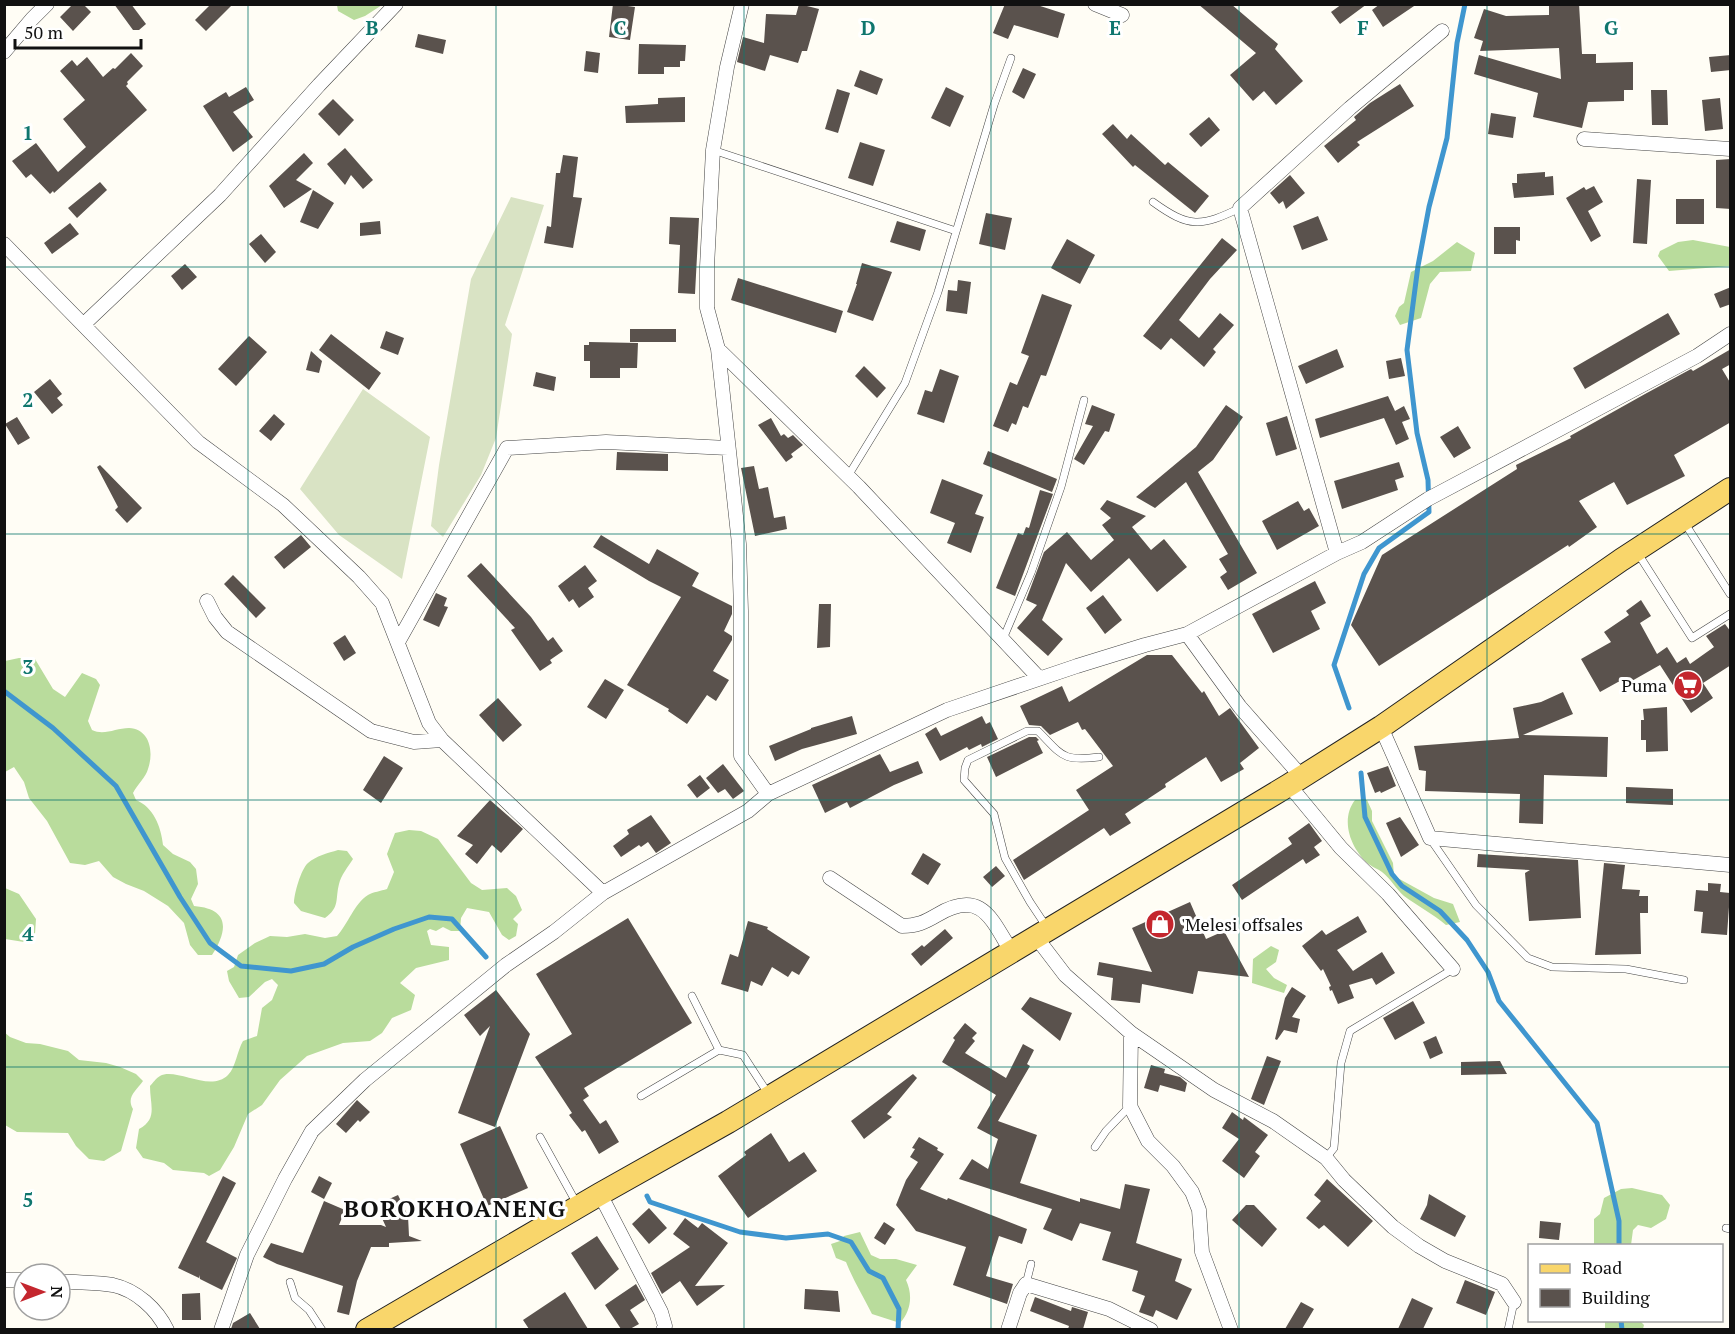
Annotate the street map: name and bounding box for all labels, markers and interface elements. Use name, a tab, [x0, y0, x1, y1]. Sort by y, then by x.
scale bar	[15, 12, 141, 50]
text: B	[366, 14, 379, 41]
text: C	[613, 14, 627, 41]
text: D	[861, 14, 875, 41]
text: E	[1109, 14, 1121, 41]
text: F	[1357, 14, 1369, 41]
text: G	[1604, 14, 1618, 41]
text: 50 m	[24, 20, 64, 44]
text: 1	[22, 119, 34, 146]
text: 2	[22, 386, 34, 413]
text: 3	[22, 653, 34, 680]
supermarket icon: Puma	[1672, 669, 1704, 701]
place label: Puma	[1621, 673, 1667, 697]
shop icon: 'Melesi offsales	[1144, 908, 1176, 940]
place label: 'Melesi offsales	[1181, 912, 1303, 936]
text: 4	[22, 920, 34, 947]
text: 5	[22, 1186, 34, 1213]
district label: BOROKHOANENG	[343, 1192, 567, 1224]
legend	[1528, 1244, 1723, 1322]
text: Road	[1582, 1255, 1622, 1279]
north arrow	[12, 1262, 72, 1322]
text: Building	[1582, 1285, 1650, 1309]
text: N	[46, 1286, 68, 1298]

